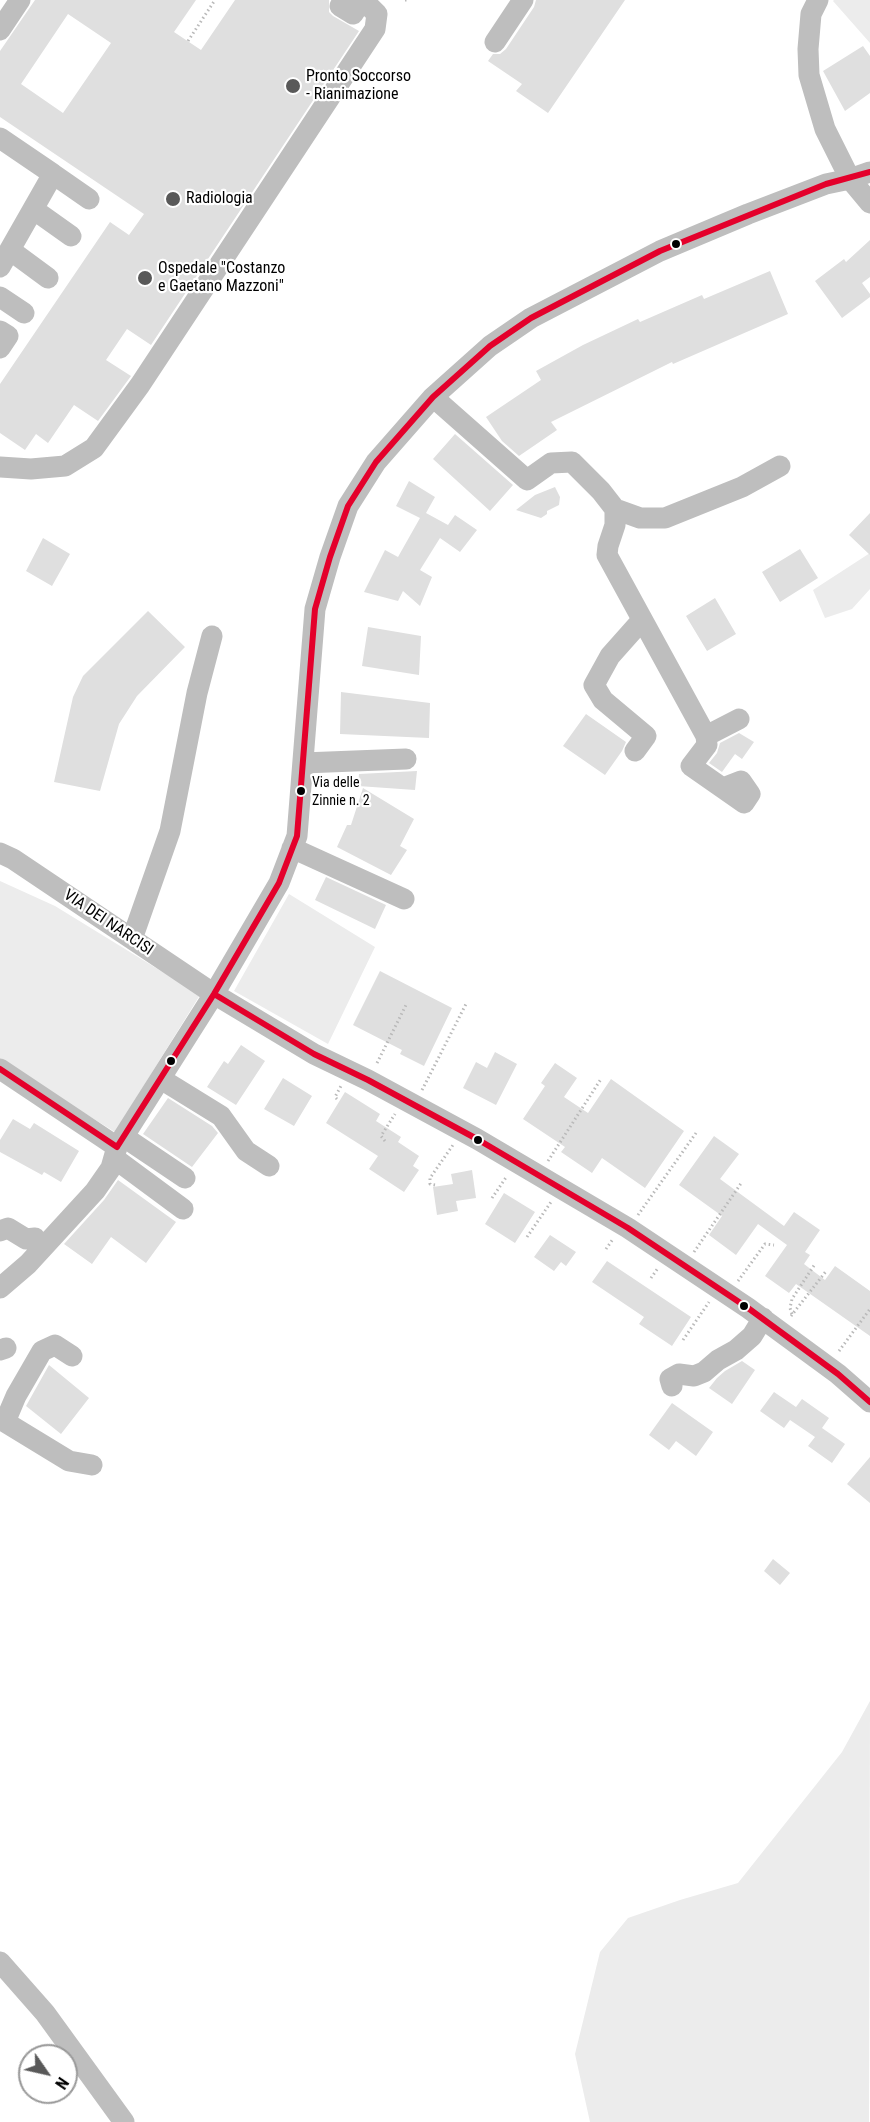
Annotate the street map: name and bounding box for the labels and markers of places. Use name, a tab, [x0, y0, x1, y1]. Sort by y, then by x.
place label: Pronto Soccorso - Rianimazione	[306, 67, 411, 105]
marker: Pronto Soccorso - Rianimazione	[284, 77, 302, 95]
place label: Radiologia	[186, 189, 253, 209]
marker: Radiologia	[164, 190, 182, 208]
unlabelled marker	[670, 238, 682, 250]
place label: Ospedale "Costanzo e Gaetano Mazzoni"	[158, 259, 285, 297]
marker: Ospedale "Costanzo e Gaetano Mazzoni"	[136, 269, 154, 287]
place label: Via delle Zinnie n. 2	[312, 775, 370, 808]
marker: Via delle Zinnie n. 2	[295, 785, 307, 797]
unlabelled marker	[165, 1055, 177, 1067]
unlabelled marker	[472, 1134, 484, 1146]
unlabelled marker	[738, 1300, 750, 1312]

